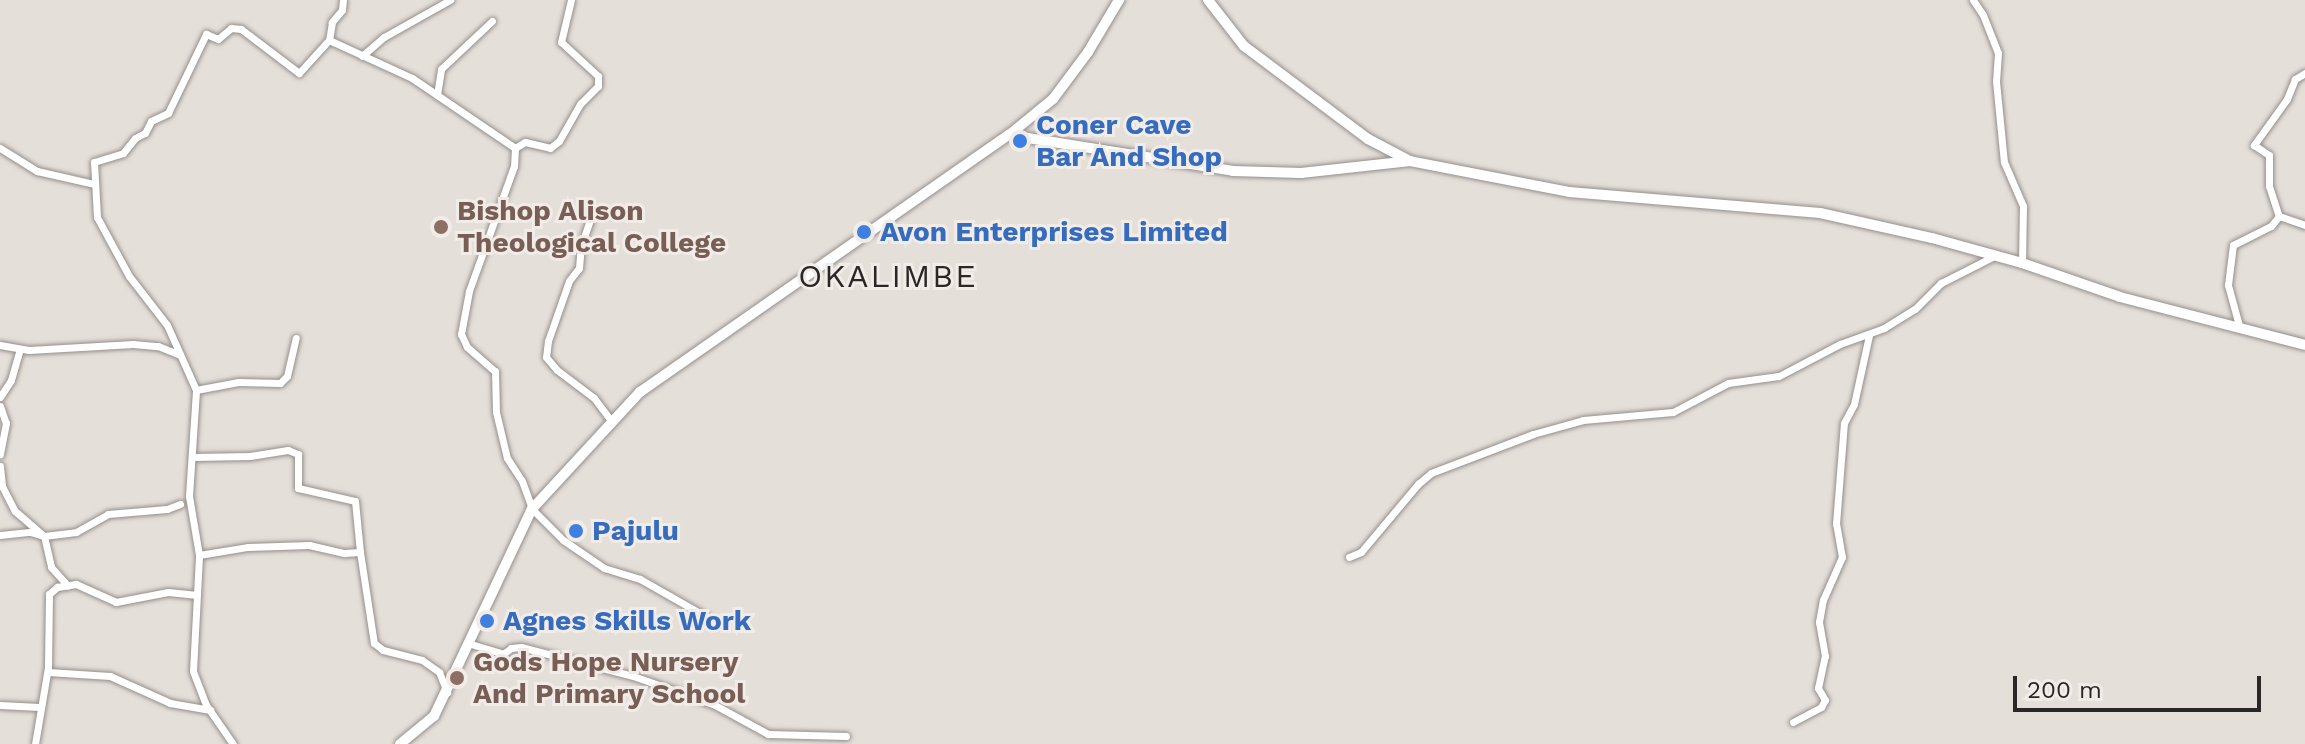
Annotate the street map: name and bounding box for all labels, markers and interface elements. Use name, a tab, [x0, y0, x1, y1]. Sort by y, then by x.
place label: Coner Cave Bar And Shop	[1036, 108, 1223, 174]
marker: Coner Cave Bar And Shop	[1011, 132, 1029, 150]
place label: Bishop Alison Theological College	[457, 194, 726, 260]
place label: Avon Enterprises Limited	[880, 215, 1228, 249]
marker: Bishop Alison Theological College	[432, 218, 450, 236]
marker: Avon Enterprises Limited	[855, 223, 873, 241]
district label: OKALIMBE	[798, 257, 978, 295]
place label: Pajulu	[592, 514, 679, 548]
marker: Pajulu	[567, 522, 585, 540]
place label: Agnes Skills Work	[503, 604, 752, 638]
marker: Agnes Skills Work	[478, 612, 496, 630]
place label: Gods Hope Nursery And Primary School	[473, 645, 746, 711]
scale bar	[2017, 660, 2265, 710]
marker: Gods Hope Nursery And Primary School	[448, 669, 466, 687]
text: 200 m	[2027, 676, 2102, 704]

